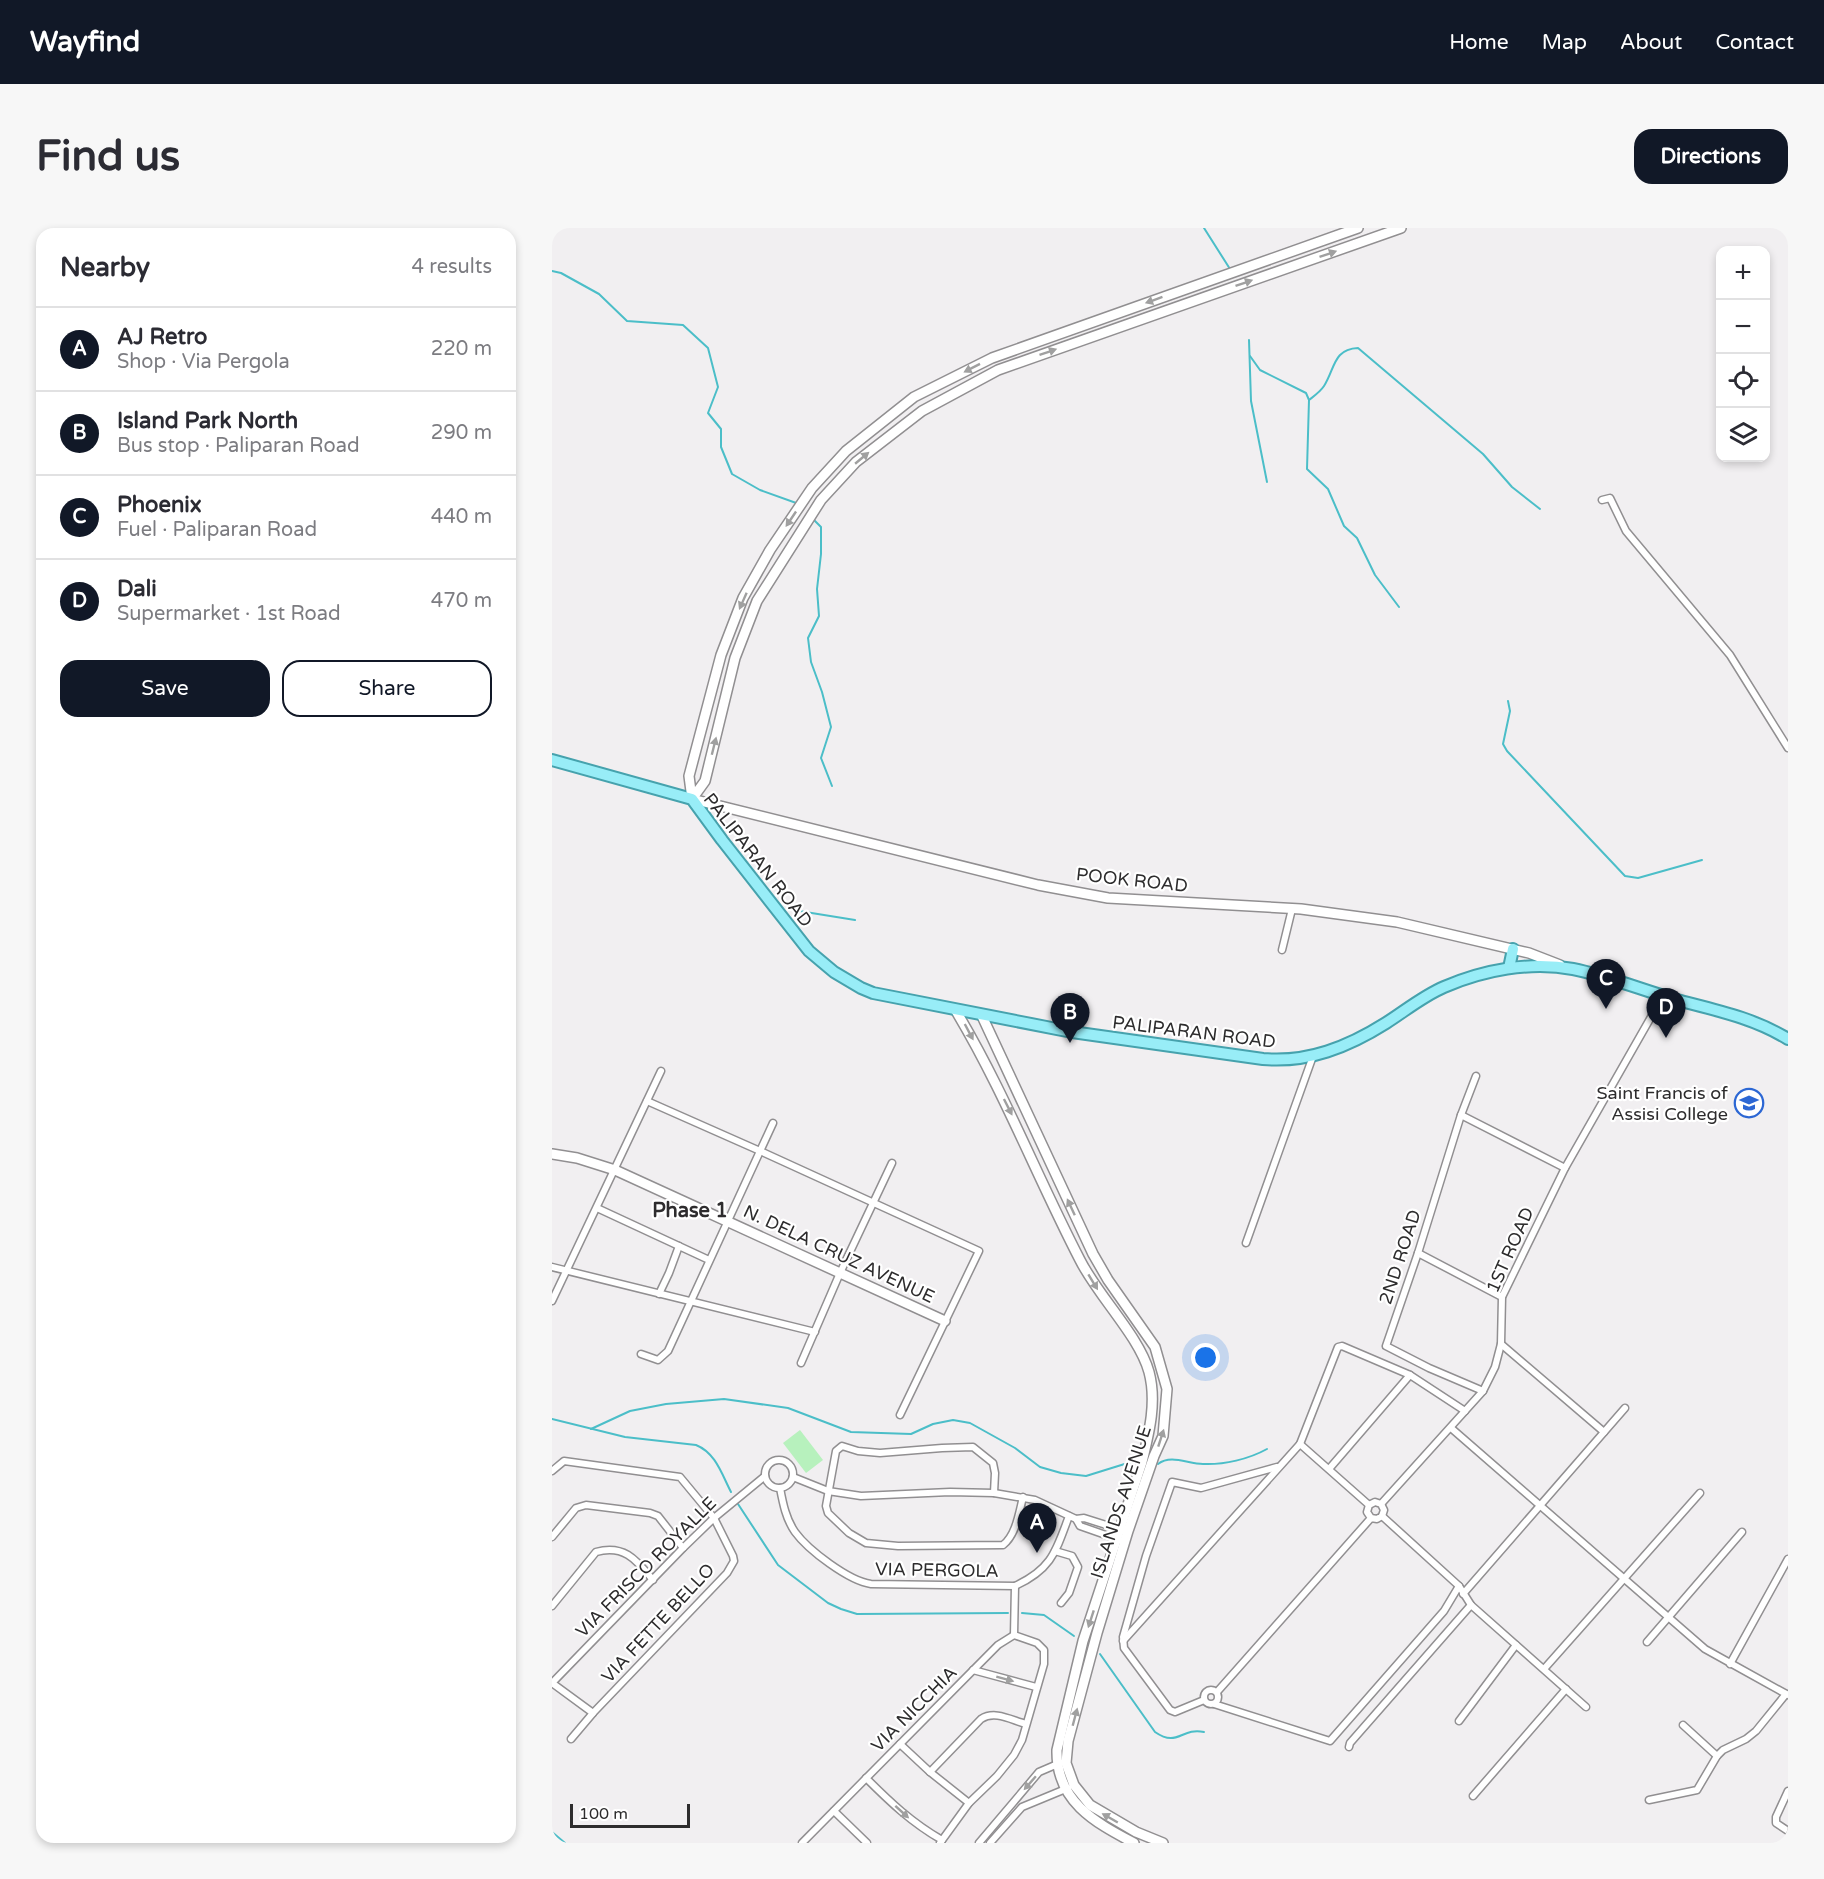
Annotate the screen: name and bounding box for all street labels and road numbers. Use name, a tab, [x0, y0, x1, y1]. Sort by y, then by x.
street label: PALIPARAN ROAD	[699, 788, 817, 932]
street label: POOK ROAD	[1075, 863, 1189, 897]
street label: PALIPARAN ROAD	[1111, 1011, 1277, 1053]
street label: N. DELA CRUZ AVENUE	[740, 1200, 938, 1308]
street label: 1ST ROAD	[1481, 1204, 1539, 1296]
street label: 2ND ROAD	[1374, 1207, 1426, 1307]
street label: ISLANDS AVENUE	[1086, 1423, 1156, 1581]
street label: VIA FRISCO ROYALLE	[571, 1492, 721, 1642]
street label: VIA PERGOLA	[875, 1558, 999, 1582]
street label: VIA FETTE BELLO	[597, 1559, 719, 1687]
street label: VIA NICCHIA	[867, 1662, 961, 1756]

